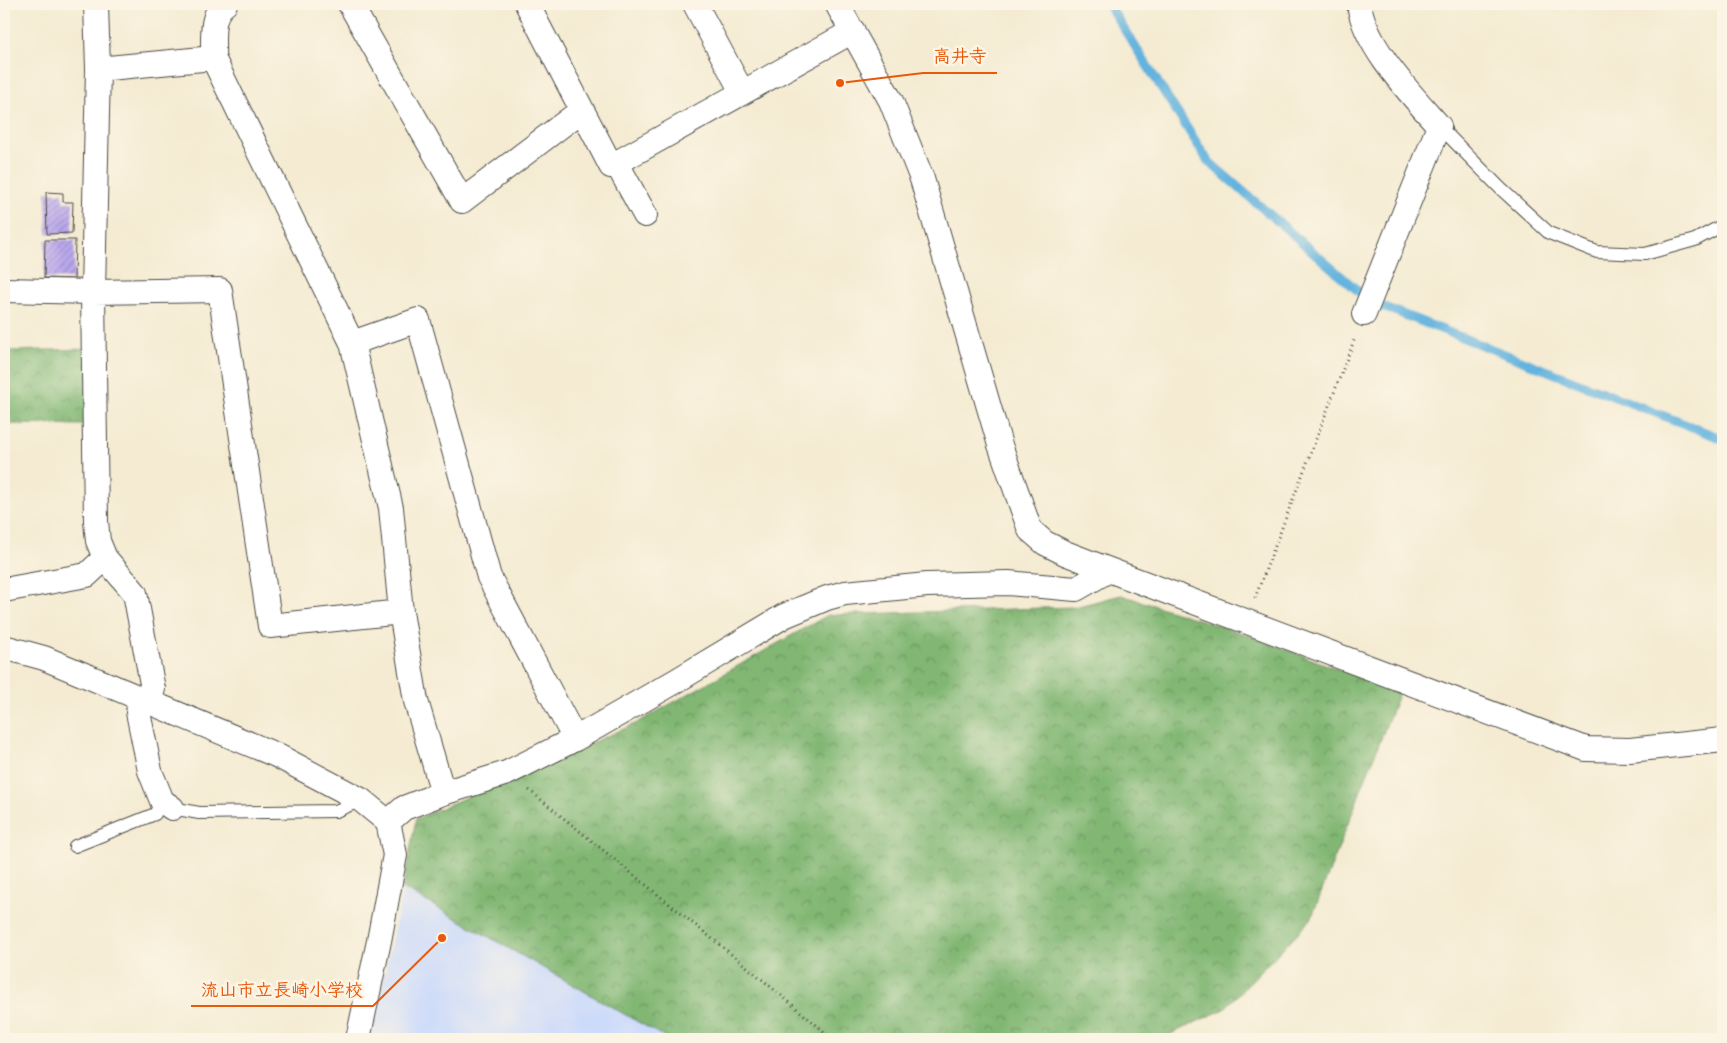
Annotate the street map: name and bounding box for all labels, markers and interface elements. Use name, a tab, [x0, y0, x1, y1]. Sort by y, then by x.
callout: 高井寺	[923, 40, 997, 73]
text: 高井寺	[933, 46, 987, 71]
callout: 流山市立長崎小学校	[191, 973, 373, 1006]
text: 流山市立長崎小学校	[201, 980, 363, 1005]

